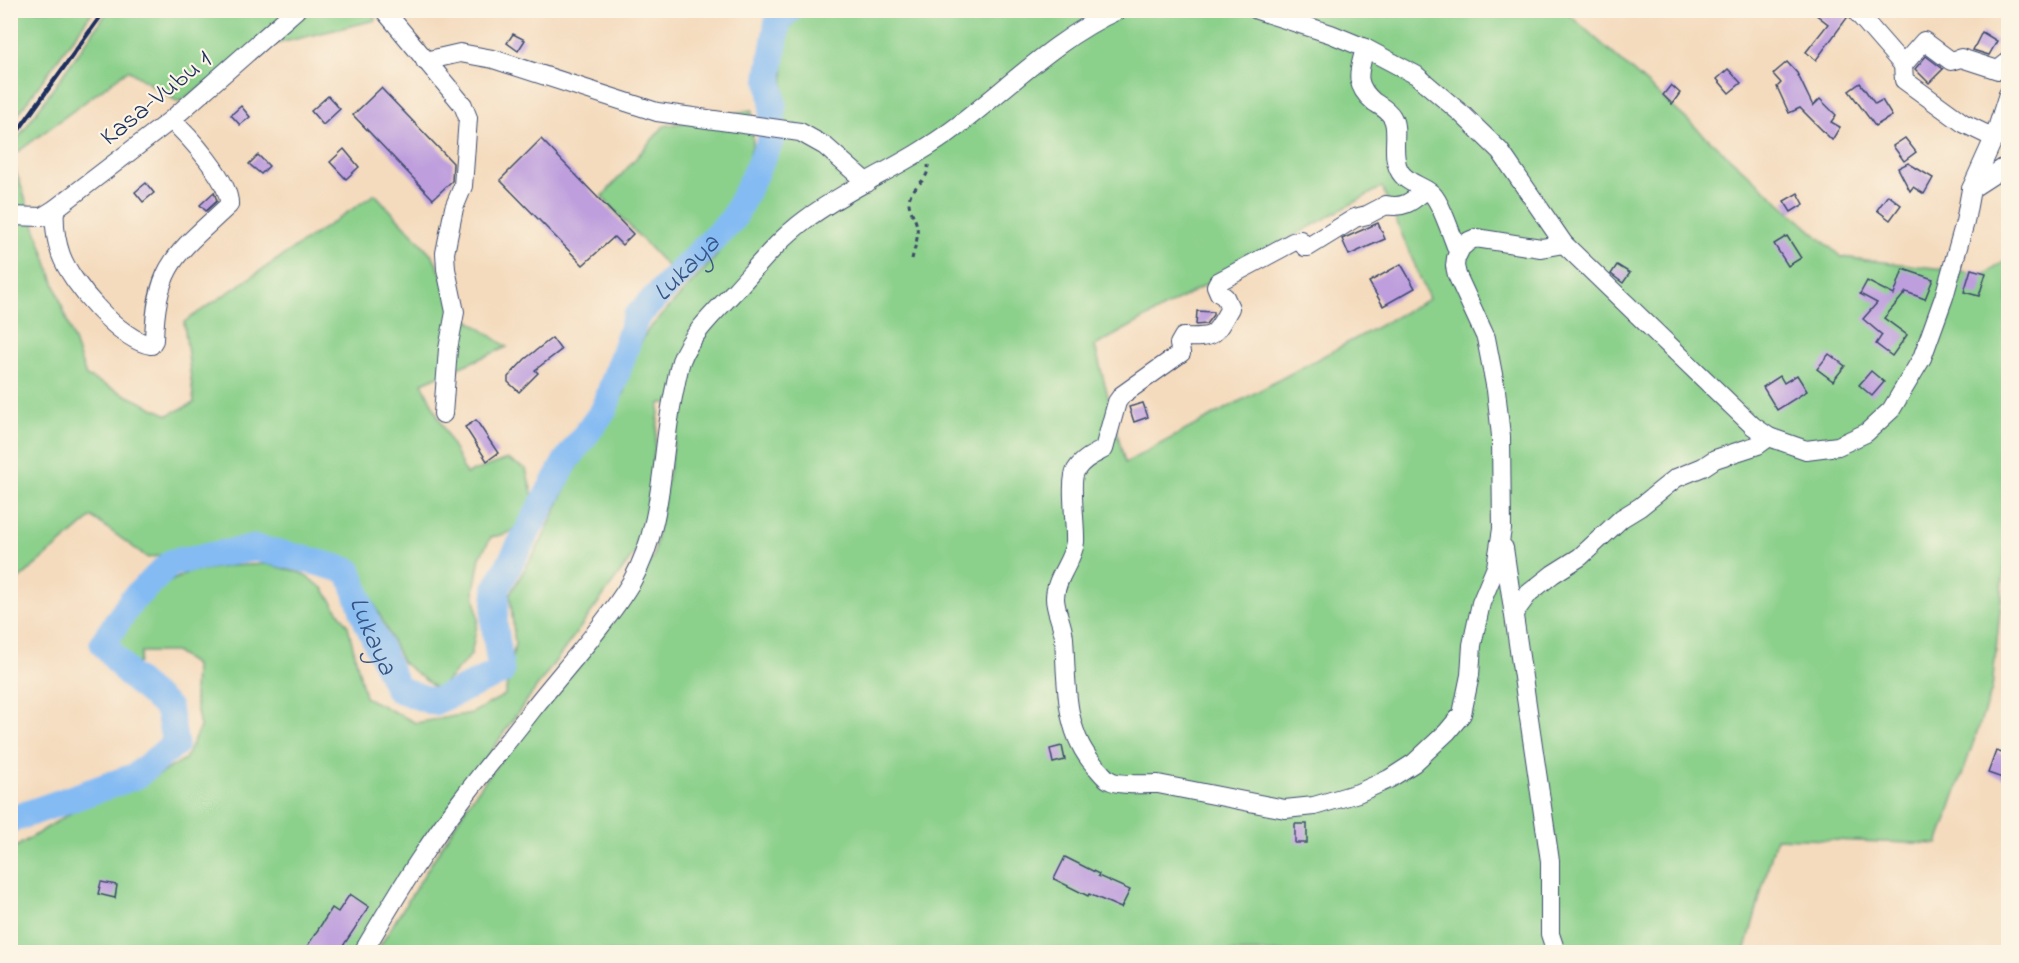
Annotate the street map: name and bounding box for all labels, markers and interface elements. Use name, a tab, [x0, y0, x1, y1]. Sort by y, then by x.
street label: Kasa-Vubu 1	[93, 42, 221, 156]
water label: Lukaya	[645, 226, 730, 311]
water label: Lukaya	[338, 592, 406, 682]

